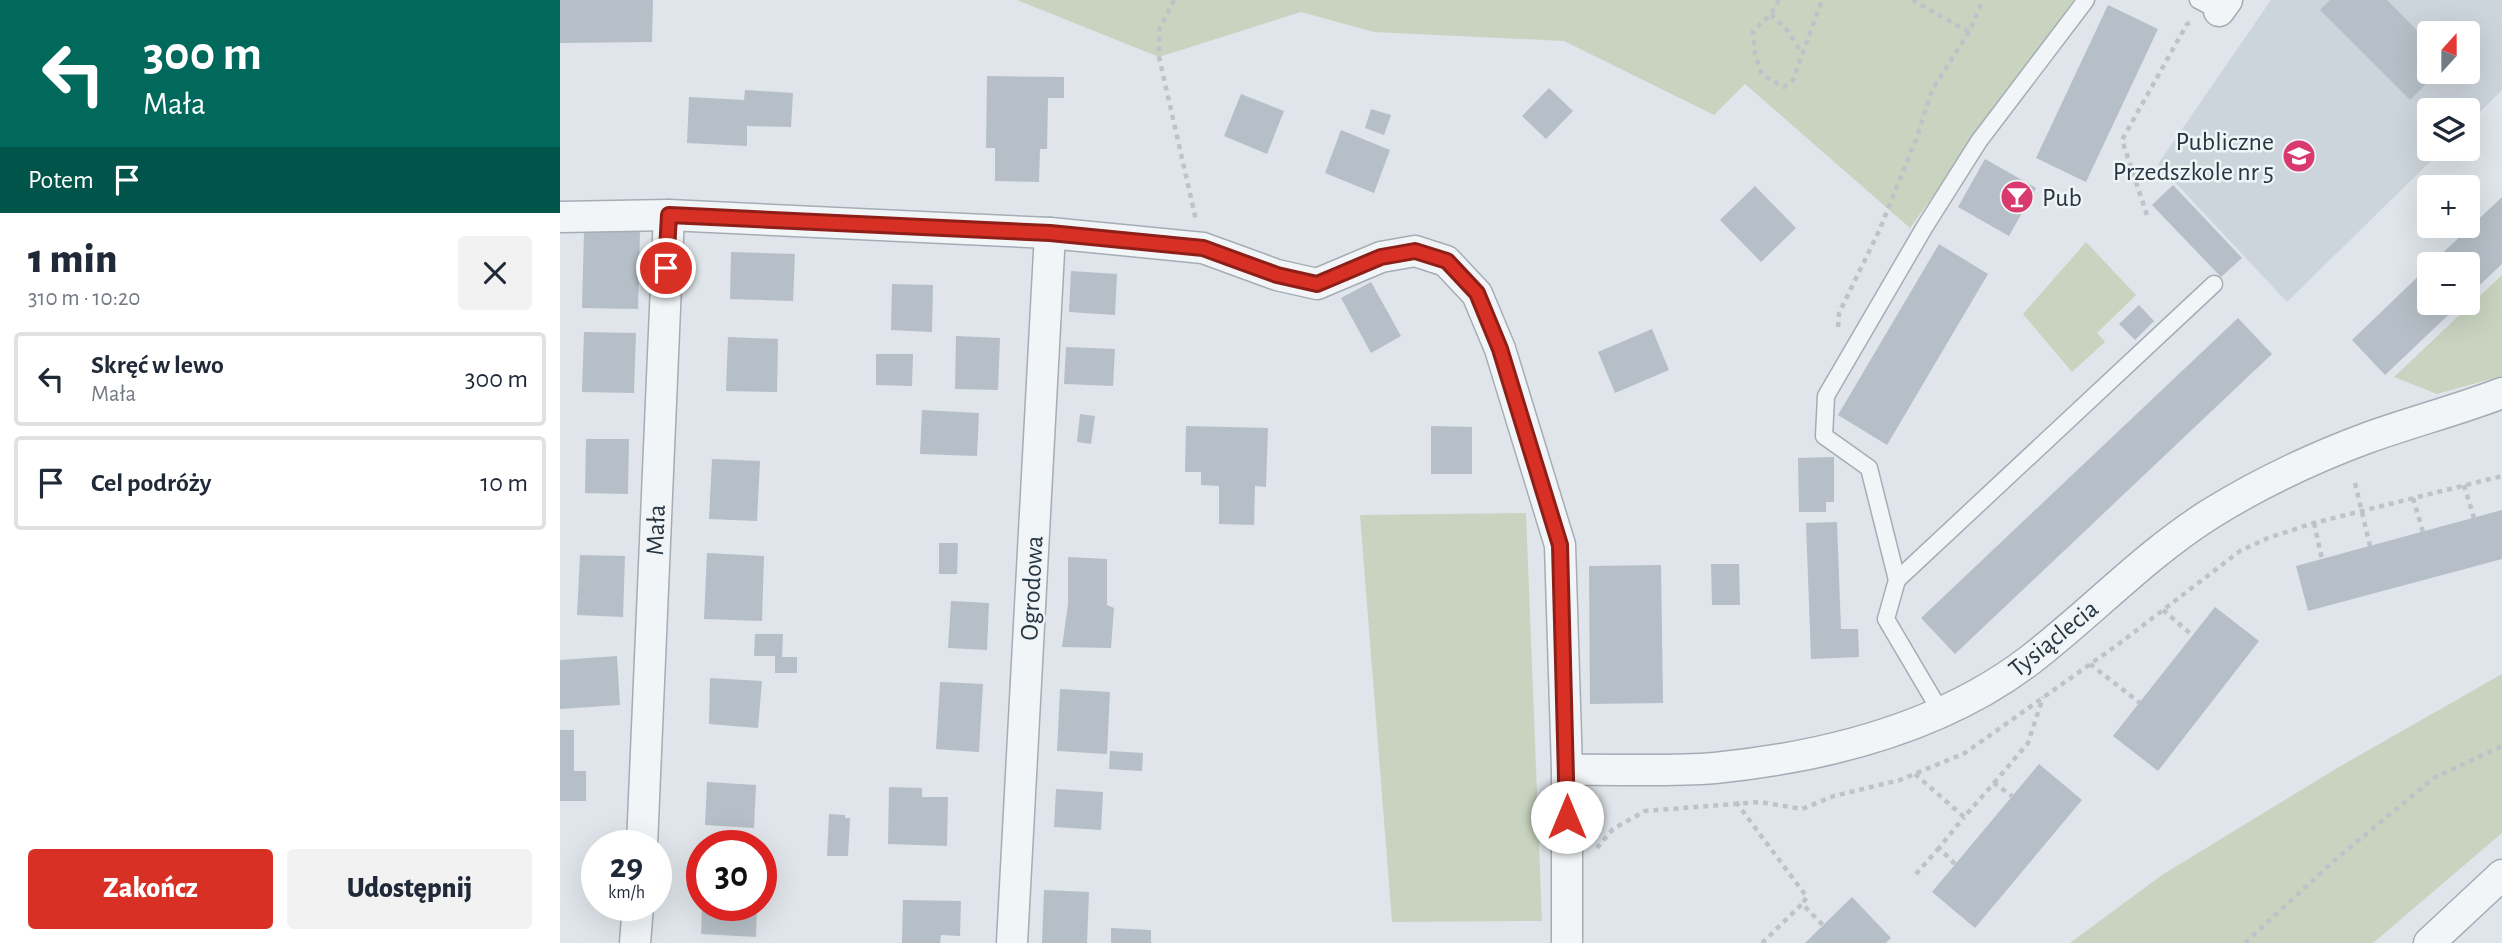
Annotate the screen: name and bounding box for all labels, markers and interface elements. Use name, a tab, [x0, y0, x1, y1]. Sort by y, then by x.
north arrow	[2417, 21, 2480, 84]
map controls	[2417, 21, 2480, 315]
icon: left	[28, 28, 119, 119]
text: 300 m	[143, 30, 262, 79]
text: Mała	[143, 88, 206, 120]
button: layers	[2417, 98, 2480, 161]
place label: Publiczne Przedszkole nr 5	[2113, 129, 2274, 185]
school or university icon: Publiczne Przedszkole nr 5	[2280, 137, 2318, 175]
icon: arrive	[108, 161, 146, 199]
text: Potem	[28, 167, 94, 193]
button: +	[2417, 175, 2480, 238]
bar icon: Pub	[1998, 178, 2036, 216]
place label: Pub	[2042, 185, 2082, 211]
button: close	[458, 236, 532, 310]
text: 1 min	[28, 238, 117, 280]
pin	[636, 238, 696, 298]
icon: arrive	[647, 249, 685, 287]
button: −	[2417, 252, 2480, 315]
text: 310 m · 10:20	[28, 287, 141, 310]
text: Skręć w lewo	[91, 352, 224, 378]
icon: left	[32, 360, 70, 398]
text: 300 m	[465, 366, 528, 392]
text: Mała	[91, 383, 136, 406]
icon: arrive	[32, 464, 70, 502]
text: Cel podróży	[91, 470, 211, 496]
text: 10 m	[480, 470, 528, 496]
street label: Mała	[642, 504, 670, 556]
street label: Ogrodowa	[1016, 535, 1048, 641]
street label: Tysiąclecia	[2004, 595, 2103, 682]
position arrow	[1530, 780, 1604, 854]
speed limit sign: 30	[686, 830, 777, 921]
button: Zakończ	[28, 849, 273, 929]
button: Udostępnij	[287, 849, 532, 929]
text: 29	[610, 849, 643, 884]
text: km/h	[608, 884, 645, 902]

